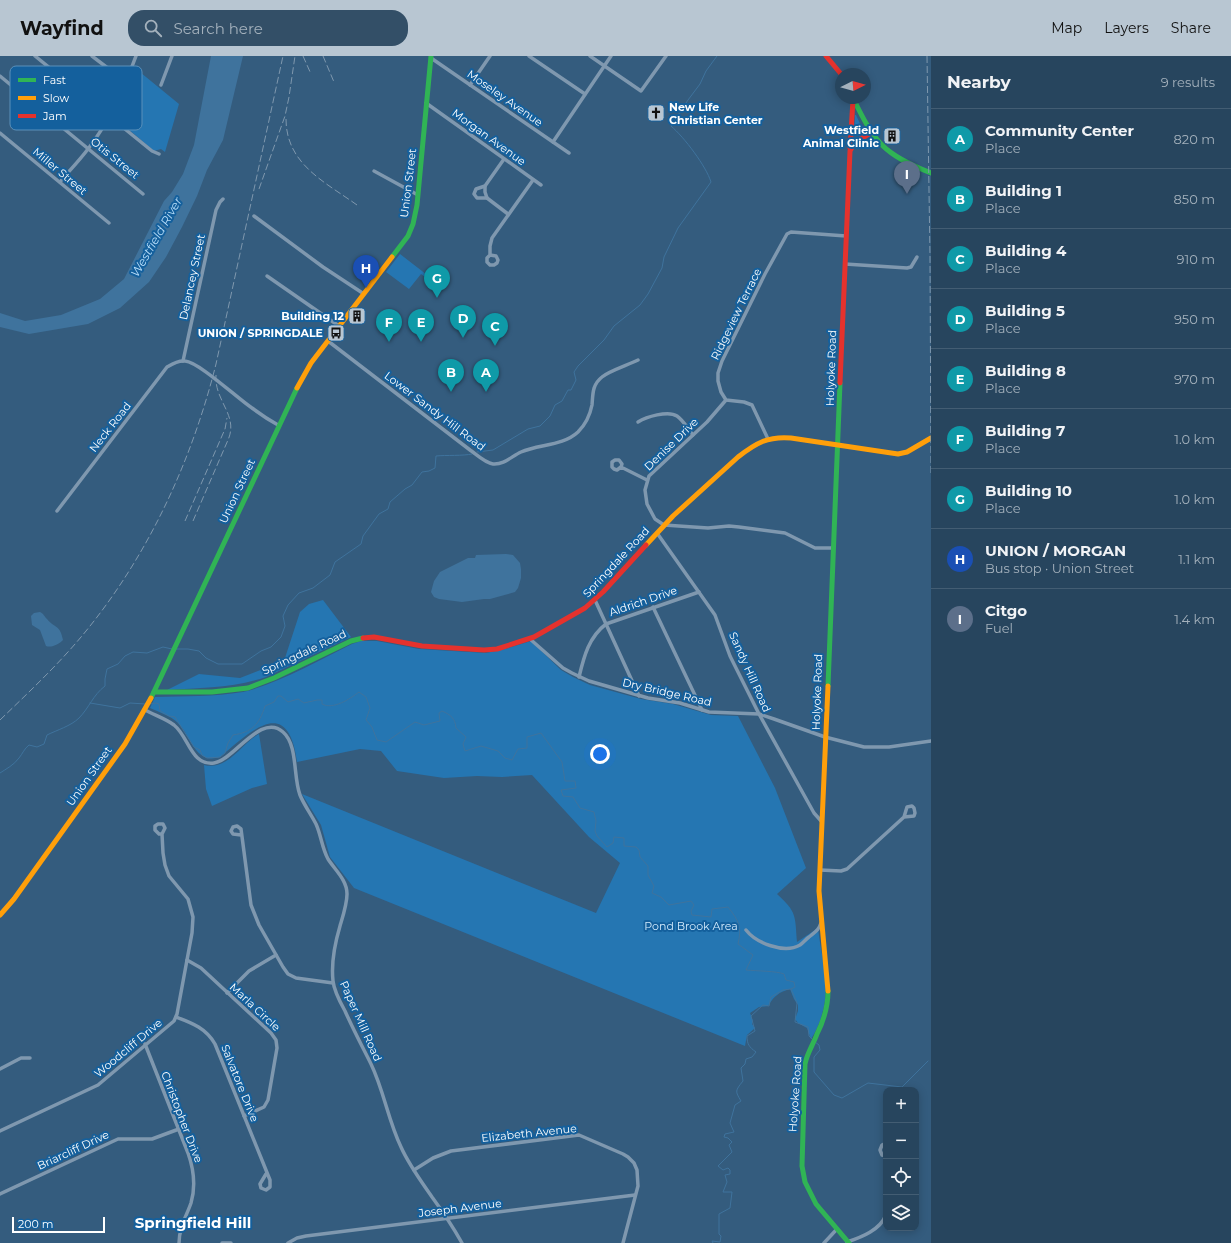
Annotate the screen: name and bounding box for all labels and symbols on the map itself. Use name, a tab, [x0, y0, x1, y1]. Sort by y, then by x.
legend	[10, 66, 142, 130]
street label: Moseley Avenue	[464, 67, 546, 130]
north arrow	[835, 68, 871, 104]
text: Fast	[43, 73, 67, 87]
text: Slow	[43, 91, 69, 105]
place label: New Life Christian Center	[669, 100, 763, 127]
church icon: New Life Christian Center	[646, 103, 666, 123]
street label: Morgan Avenue	[449, 106, 529, 169]
text: Jam	[42, 109, 67, 123]
place label: Westfield Animal Clinic	[802, 123, 879, 150]
building icon: Westfield Animal Clinic	[882, 126, 902, 146]
street label: Otis Street	[88, 134, 142, 182]
street label: Miller Street	[30, 144, 90, 198]
street label: Union Street	[397, 147, 419, 218]
pin: I	[894, 161, 920, 194]
water label: Westfield River	[127, 194, 185, 280]
street label: Delancey Street	[176, 232, 208, 321]
pin: H	[353, 255, 379, 288]
pin: G	[424, 265, 450, 298]
street label: Ridgeview Terrace	[708, 266, 764, 362]
pin: D	[450, 305, 476, 338]
building icon: Building 12	[347, 306, 367, 326]
place label: Building 12	[281, 309, 345, 323]
pin: F	[376, 309, 402, 342]
pin: E	[408, 309, 434, 342]
pin: C	[482, 313, 508, 346]
bus stop icon: UNION / SPRINGDALE	[326, 323, 346, 343]
place label: UNION / SPRINGDALE	[198, 326, 323, 340]
street label: Holyoke Road	[823, 330, 839, 406]
pin: B	[438, 359, 464, 392]
pin: A	[473, 359, 499, 392]
street label: Lower Sandy Hill Road	[382, 368, 488, 454]
street label: Neck Road	[86, 399, 134, 455]
street label: Denise Drive	[641, 414, 701, 473]
street label: Union Street	[216, 456, 258, 525]
street label: Springdale Road	[580, 524, 652, 600]
street label: Aldrich Drive	[607, 583, 679, 619]
street label: Springdale Road	[260, 626, 348, 678]
street label: Sandy Hill Road	[726, 630, 774, 714]
street label: Holyoke Road	[809, 654, 825, 730]
street label: Dry Bridge Road	[621, 675, 713, 709]
street label: Union Street	[63, 743, 115, 809]
your location	[590, 744, 610, 764]
park label: Pond Brook Area	[644, 919, 738, 933]
street label: Paper Mill Road	[337, 979, 385, 1063]
street label: Marla Circle	[227, 980, 284, 1034]
street label: Woodcliff Drive	[91, 1015, 165, 1080]
street label: Salvatore Drive	[218, 1042, 262, 1124]
street label: Holyoke Road	[785, 1056, 805, 1132]
street label: Christopher Drive	[158, 1069, 206, 1165]
street label: Elizabeth Avenue	[481, 1121, 578, 1145]
street label: Briarcliff Drive	[35, 1127, 111, 1173]
street label: Joseph Avenue	[417, 1196, 503, 1220]
district label: Springfield Hill	[135, 1213, 251, 1232]
scale bar	[12, 1215, 105, 1234]

